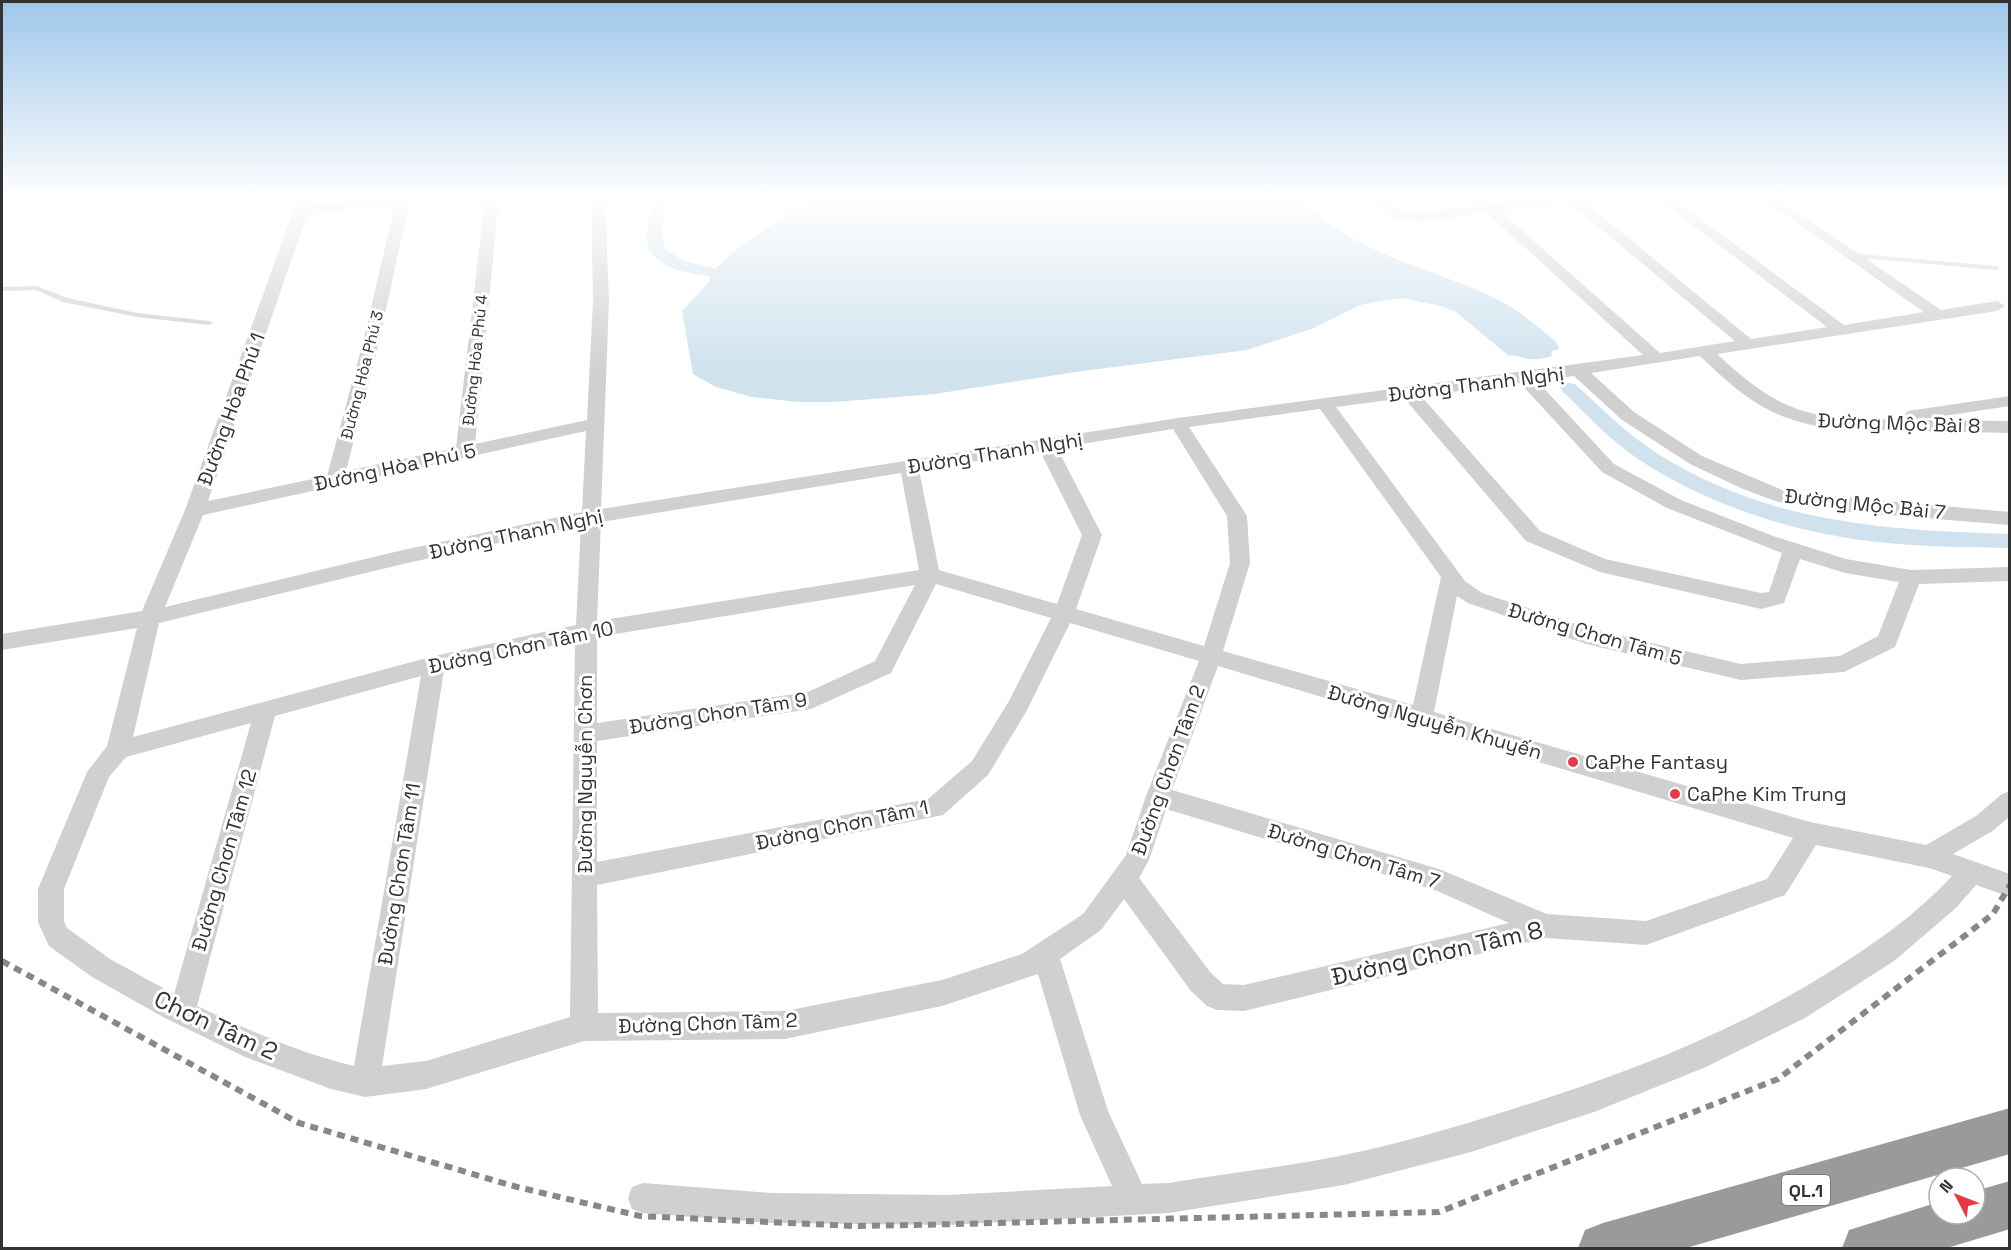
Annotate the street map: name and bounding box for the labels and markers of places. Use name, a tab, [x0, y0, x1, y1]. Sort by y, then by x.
place label: CaPhe Fantasy	[1585, 749, 1728, 775]
marker: CaPhe Fantasy	[1566, 755, 1580, 769]
place label: CaPhe Kim Trung	[1687, 781, 1847, 807]
marker: CaPhe Kim Trung	[1668, 787, 1682, 801]

